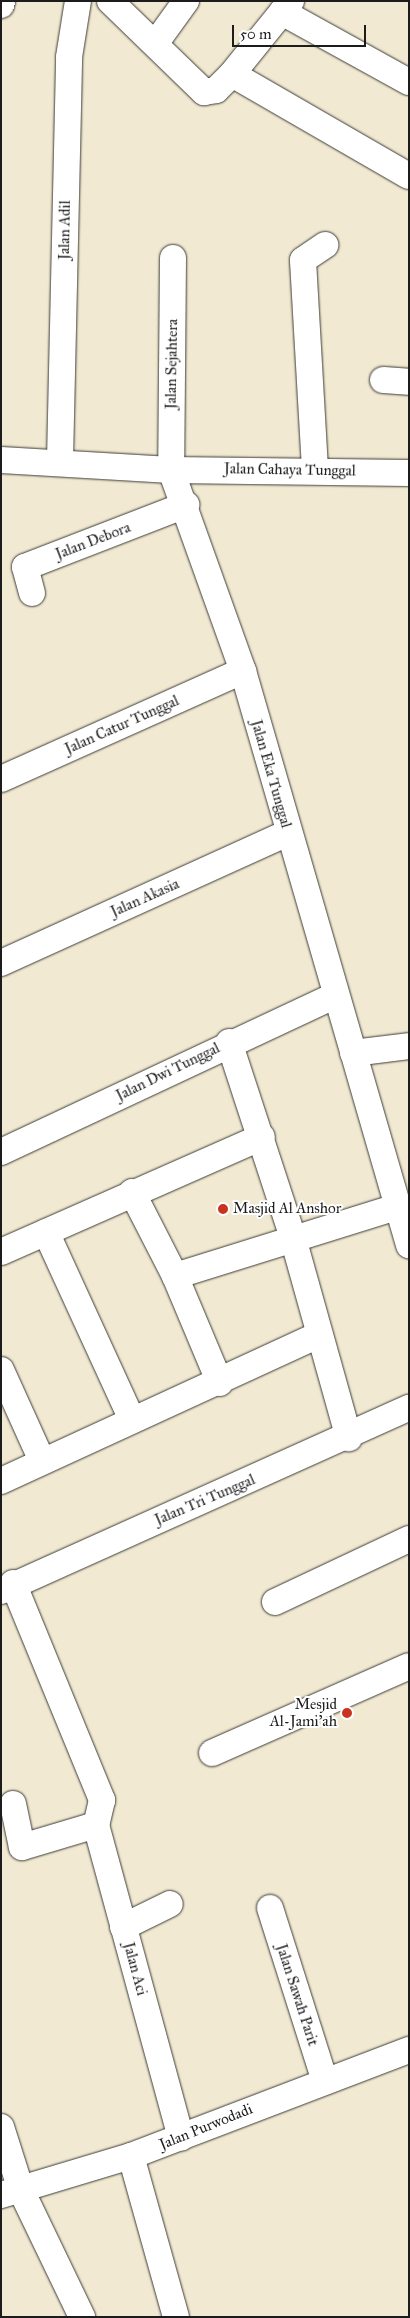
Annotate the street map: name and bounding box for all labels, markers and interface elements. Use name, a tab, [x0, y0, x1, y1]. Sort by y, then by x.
scale bar	[235, 15, 369, 47]
text: 50 m	[240, 25, 272, 43]
street label: Jalan Adil	[55, 200, 75, 260]
street label: Jalan Sejahtera	[162, 319, 182, 409]
street label: Jalan Cahaya Tunggal	[224, 460, 356, 480]
street label: Jalan Debora	[53, 518, 133, 564]
street label: Jalan Catur Tunggal	[62, 692, 182, 758]
street label: Jalan Eka Tunggal	[247, 718, 295, 830]
street label: Jalan Akasia	[108, 875, 182, 921]
street label: Jalan Dwi Tunggal	[113, 1039, 223, 1105]
place label: Masjid Al Anshor	[233, 1200, 341, 1218]
marker: Masjid Al Anshor	[217, 1203, 229, 1215]
street label: Jalan Tri Tunggal	[152, 1471, 258, 1529]
place label: Mesjid Al-Jami'ah	[270, 1695, 337, 1730]
marker: Mesjid Al-Jami'ah	[341, 1707, 353, 1719]
street label: Jalan Aci	[119, 1940, 151, 1998]
street label: Jalan Sawah Parit	[272, 1942, 322, 2048]
street label: Jalan Purwodadi	[157, 2100, 255, 2154]

